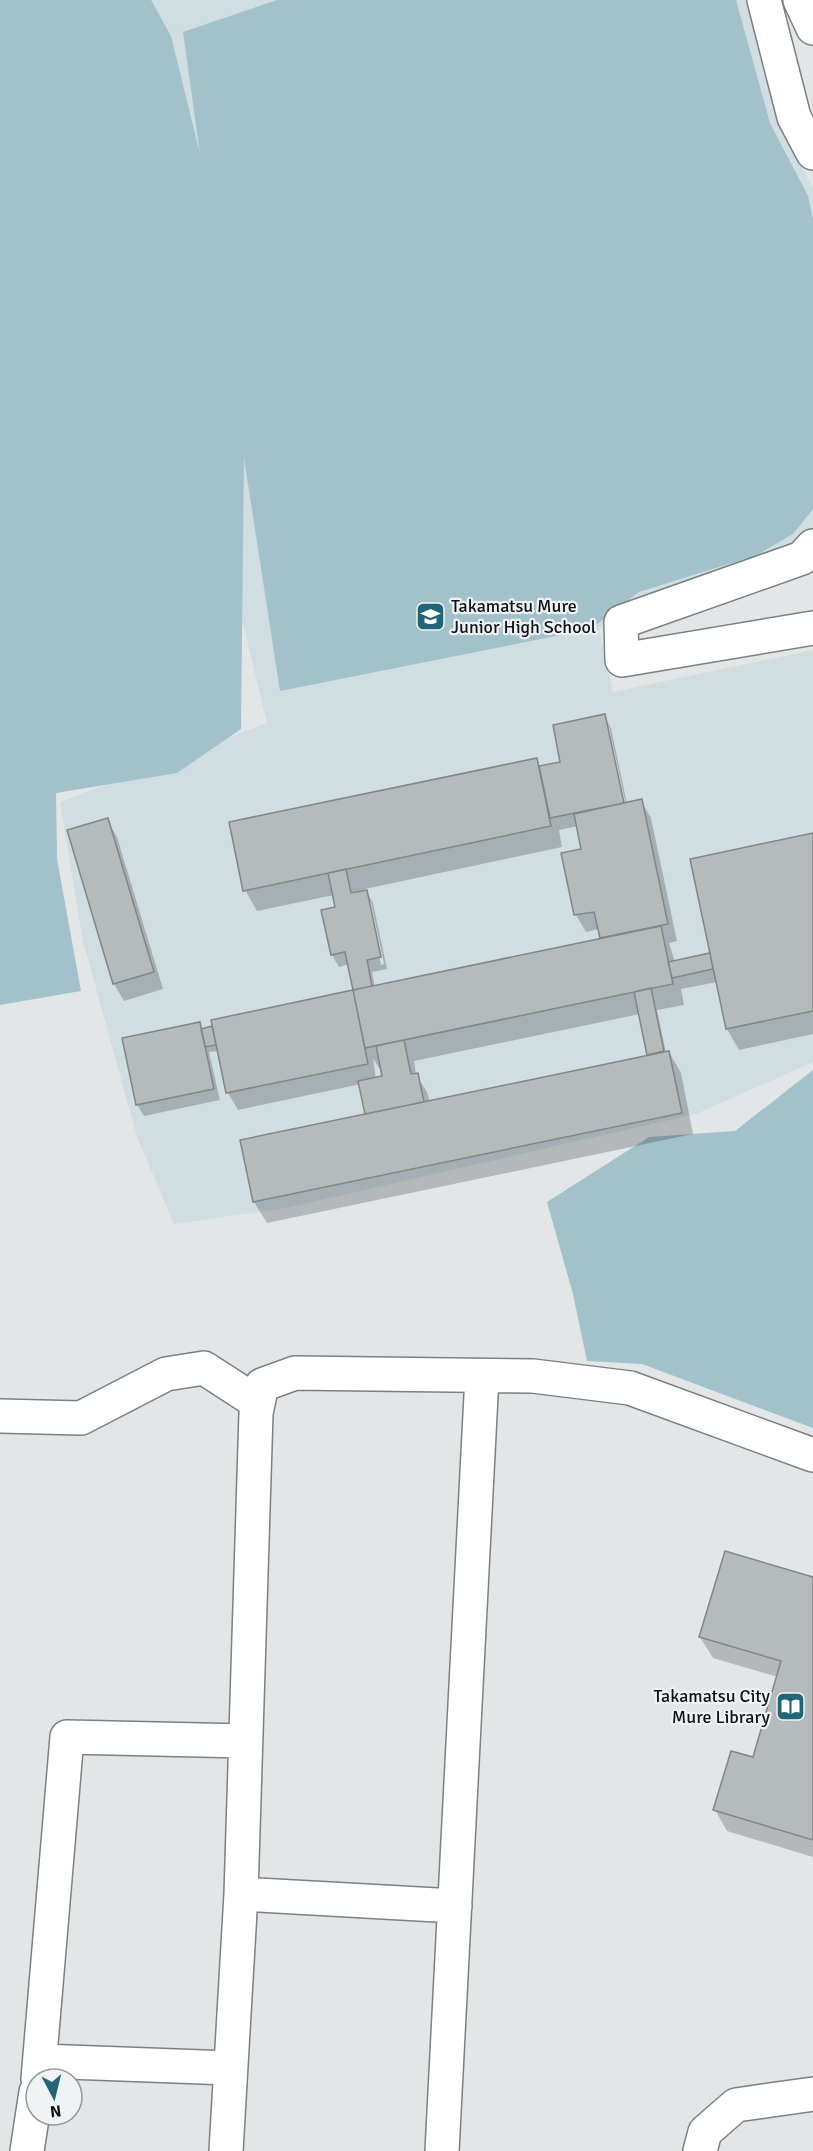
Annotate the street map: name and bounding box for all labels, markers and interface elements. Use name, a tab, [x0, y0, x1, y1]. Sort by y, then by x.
place label: Takamatsu Mure Junior High School	[451, 595, 596, 638]
school or university icon: Takamatsu Mure Junior High School	[414, 600, 446, 632]
place label: Takamatsu City Mure Library	[653, 1685, 771, 1728]
library icon: Takamatsu City Mure Library	[775, 1690, 807, 1722]
north arrow	[24, 2067, 84, 2127]
text: N	[49, 2100, 62, 2121]

